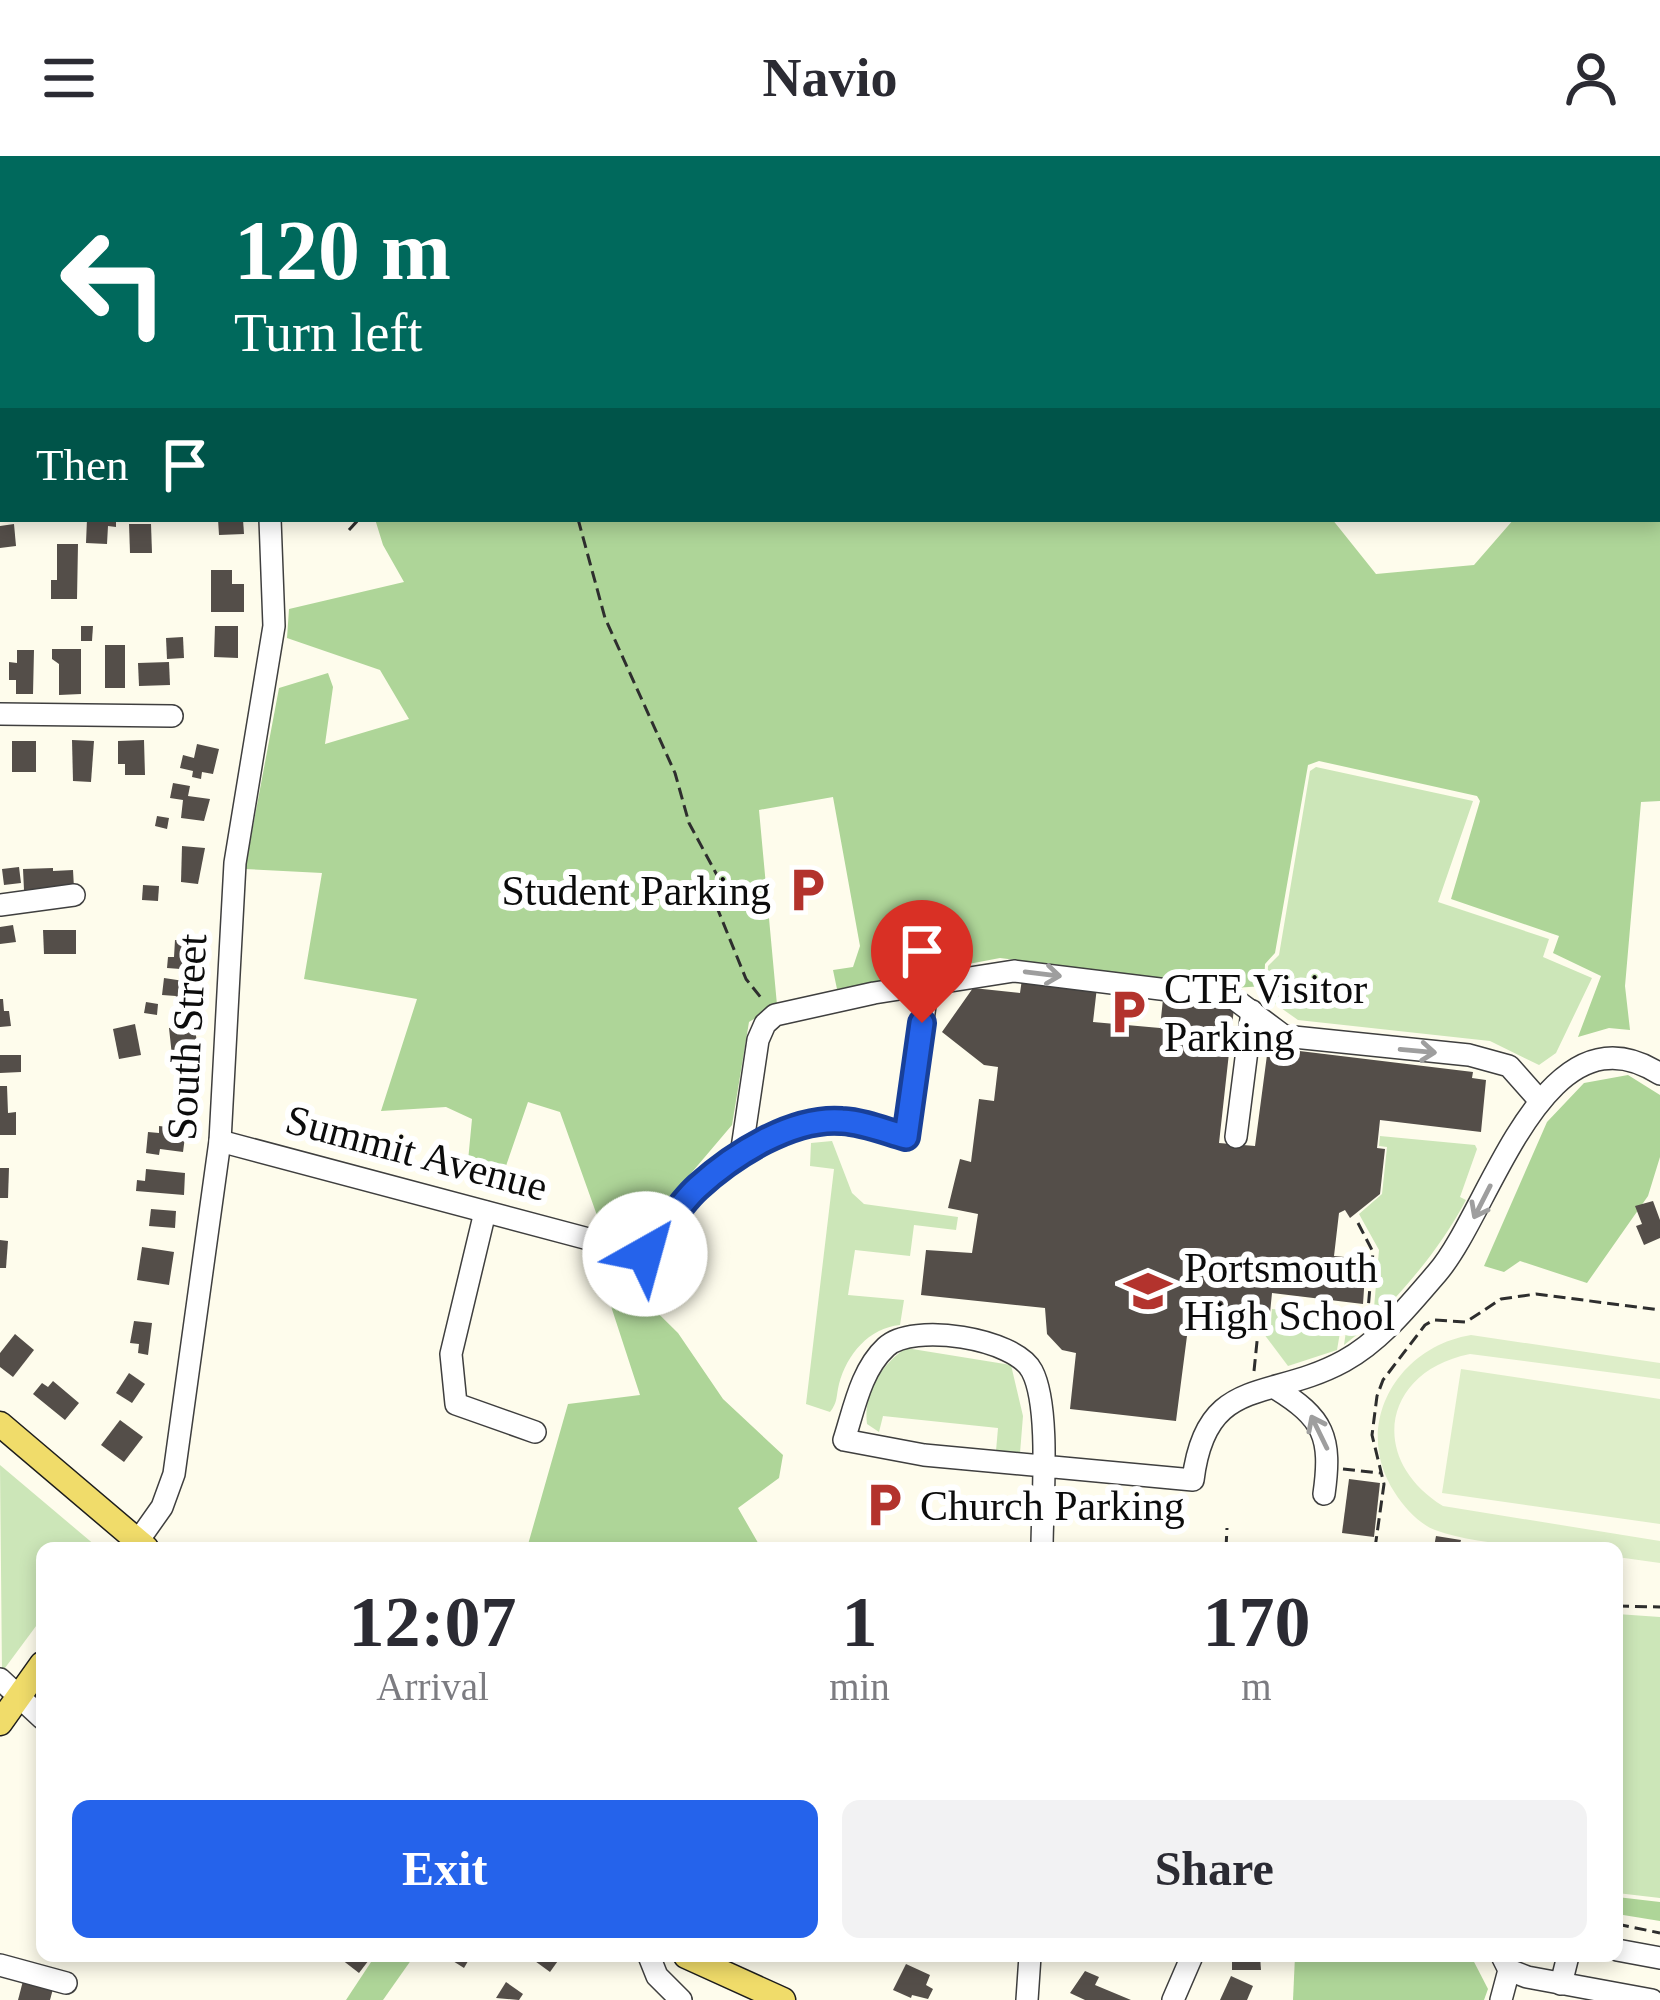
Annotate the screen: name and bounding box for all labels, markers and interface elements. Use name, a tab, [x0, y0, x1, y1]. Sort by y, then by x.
icon: menu	[36, 45, 102, 111]
icon: person	[1558, 45, 1624, 111]
text: Navio	[763, 48, 898, 108]
icon: left	[36, 204, 192, 360]
text: 120 m	[234, 204, 451, 297]
text: Turn left	[234, 303, 423, 363]
icon: arrive	[152, 432, 218, 498]
text: Then	[36, 440, 128, 490]
parking icon: Student Parking	[782, 865, 832, 915]
place label: Student Parking	[502, 868, 771, 914]
pin	[871, 900, 973, 1023]
icon: arrive	[889, 918, 955, 984]
street label: South Street	[159, 932, 215, 1141]
one-way arrow	[1023, 964, 1062, 986]
place label: CTE Visitor Parking	[1164, 966, 1367, 1060]
parking icon: CTE Visitor Parking	[1103, 987, 1153, 1037]
one-way arrow	[1398, 1039, 1437, 1062]
street label: Summit Avenue	[281, 1096, 552, 1210]
one-way arrow	[1470, 1184, 1493, 1219]
position arrow	[582, 1191, 708, 1317]
place label: Portsmouth High School	[1184, 1245, 1395, 1339]
school or university icon: Portsmouth High School	[1123, 1266, 1173, 1316]
one-way arrow	[1307, 1415, 1329, 1451]
parking icon: Church Parking	[859, 1480, 909, 1530]
place label: Church Parking	[920, 1483, 1185, 1529]
text: 12:07	[349, 1582, 517, 1662]
text: 1	[841, 1582, 877, 1662]
text: 170	[1202, 1582, 1310, 1662]
text: Arrival	[376, 1665, 489, 1708]
text: min	[829, 1665, 890, 1708]
text: m	[1241, 1665, 1272, 1708]
button: Exit	[72, 1800, 818, 1938]
button: Share	[842, 1800, 1587, 1938]

